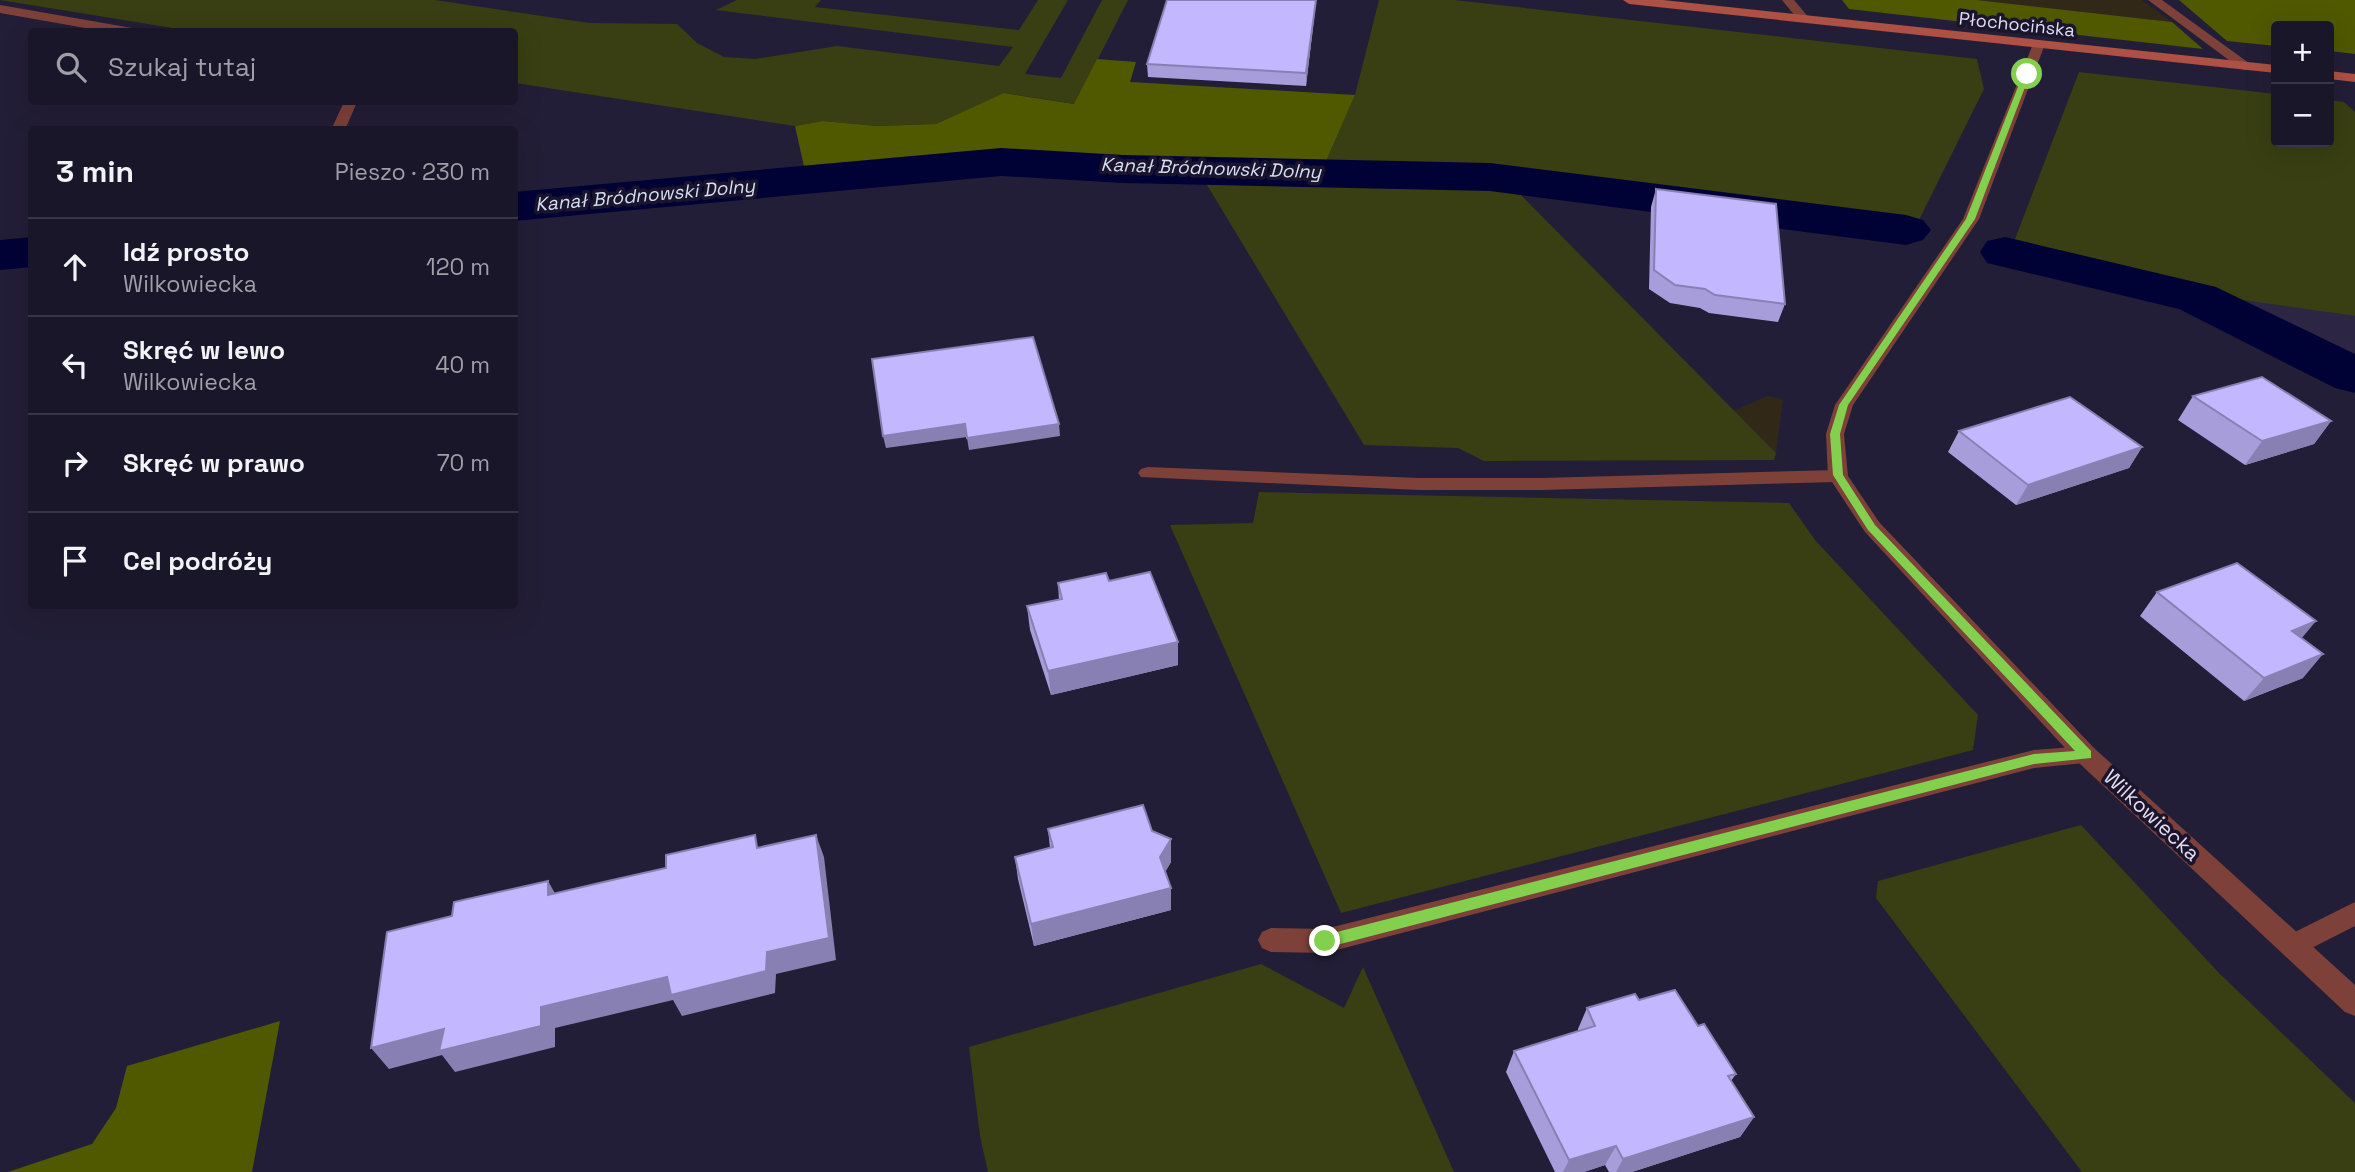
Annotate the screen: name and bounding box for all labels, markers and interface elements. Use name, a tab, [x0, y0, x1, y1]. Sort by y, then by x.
street label: Płochocińska	[1958, 6, 2076, 42]
map controls	[2271, 21, 2334, 147]
button: +	[2271, 21, 2334, 84]
search box	[28, 28, 518, 105]
icon: search	[52, 48, 90, 86]
text: Szukaj tutaj	[108, 50, 256, 84]
route start	[2011, 58, 2042, 89]
button: −	[2271, 84, 2334, 147]
text: 3 min	[56, 152, 134, 191]
water label: Kanał Bródnowski Dolny	[1100, 152, 1323, 184]
text: Pieszo · 230 m	[335, 157, 490, 187]
water label: Kanał Bródnowski Dolny	[534, 173, 757, 217]
text: Idź prosto	[123, 235, 250, 269]
icon: ahead	[56, 248, 94, 286]
text: 120 m	[426, 252, 490, 282]
text: Wilkowiecka	[123, 269, 257, 299]
text: Skręć w lewo	[123, 333, 285, 367]
icon: left	[56, 346, 94, 384]
text: 40 m	[435, 350, 490, 380]
text: Wilkowiecka	[123, 367, 257, 397]
icon: right	[56, 444, 94, 482]
text: Skręć w prawo	[123, 446, 305, 480]
text: 70 m	[437, 448, 490, 478]
icon: arrive	[56, 542, 94, 580]
text: Cel podróży	[123, 544, 272, 578]
street label: Wilkowiecka	[2098, 763, 2206, 867]
route end	[1309, 925, 1340, 956]

